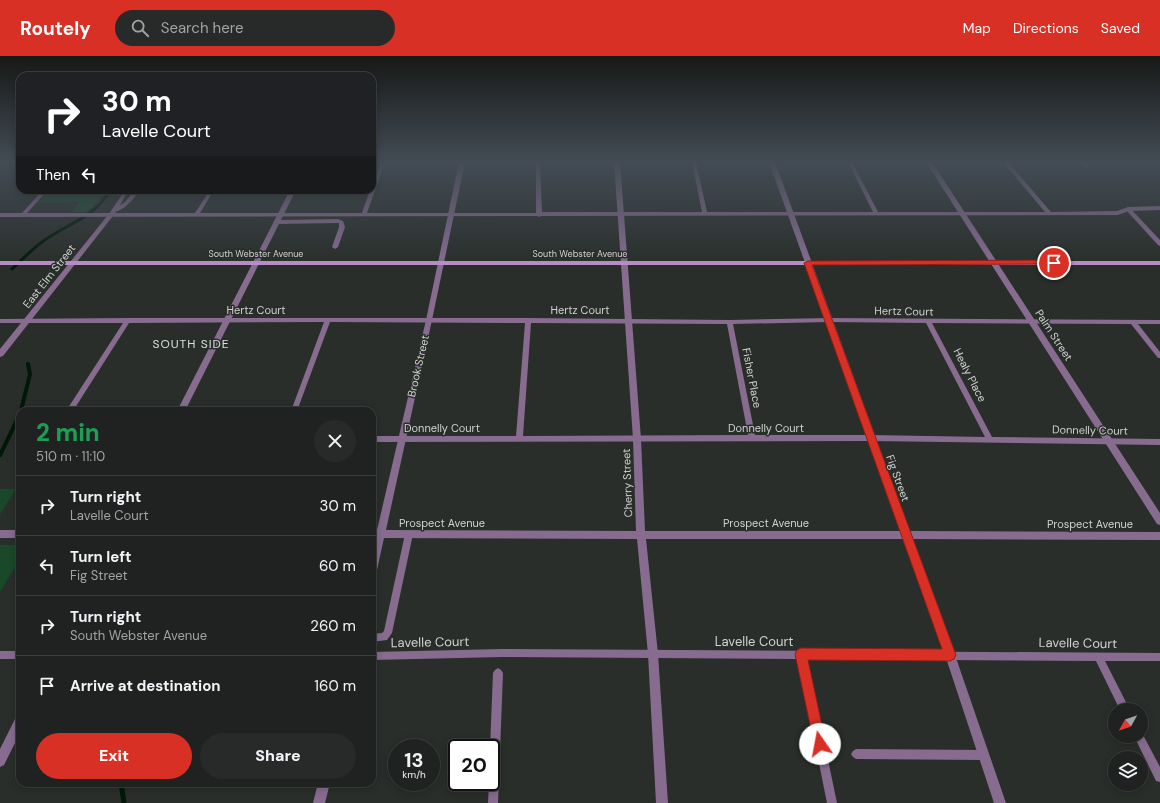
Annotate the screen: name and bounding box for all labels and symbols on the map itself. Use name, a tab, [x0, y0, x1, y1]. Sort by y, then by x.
street label: East Elm Street	[20, 241, 78, 311]
pin	[1037, 246, 1071, 280]
street label: South Webster Avenue	[209, 248, 303, 260]
street label: South Webster Avenue	[533, 248, 627, 260]
street label: Hertz Court	[226, 303, 286, 317]
street label: Hertz Court	[550, 303, 610, 317]
street label: Hertz Court	[874, 303, 934, 319]
street label: Palm Street	[1032, 307, 1076, 363]
street label: Brook Street	[404, 334, 432, 398]
district label: SOUTH SIDE	[152, 336, 230, 352]
street label: Healy Place	[950, 346, 990, 404]
street label: Fisher Place	[739, 347, 765, 409]
street label: Donnelly Court	[404, 421, 480, 435]
street label: Donnelly Court	[728, 421, 804, 435]
street label: Donnelly Court	[1052, 422, 1128, 438]
street label: Cherry Street	[619, 448, 635, 518]
street label: Fig Street	[883, 453, 913, 503]
street label: Prospect Avenue	[399, 516, 485, 530]
street label: Prospect Avenue	[723, 516, 809, 530]
street label: Prospect Avenue	[1047, 517, 1133, 531]
street label: Lavelle Court	[391, 633, 469, 651]
street label: Lavelle Court	[715, 633, 793, 650]
street label: Lavelle Court	[1039, 634, 1117, 652]
north arrow	[1108, 703, 1148, 743]
position arrow	[799, 723, 841, 765]
speed limit sign: 20	[448, 739, 500, 791]

